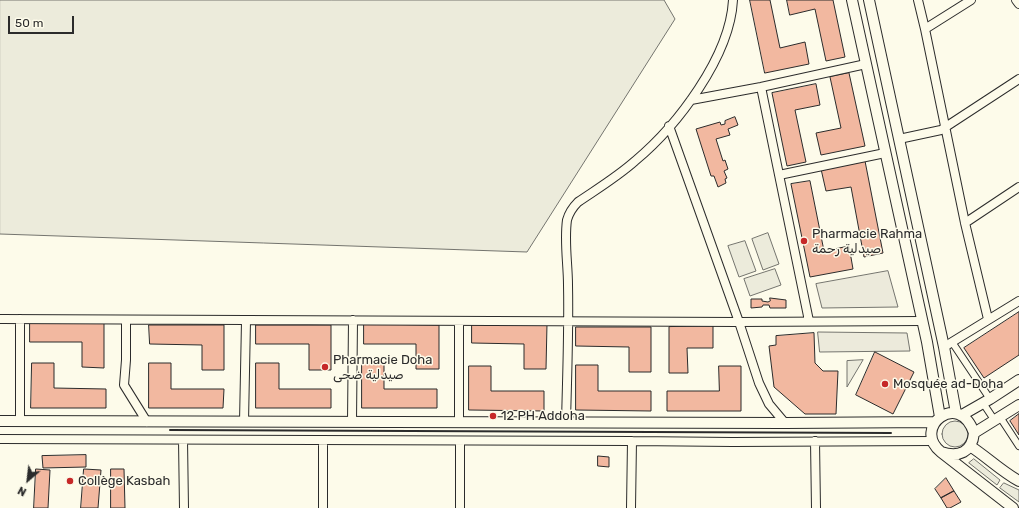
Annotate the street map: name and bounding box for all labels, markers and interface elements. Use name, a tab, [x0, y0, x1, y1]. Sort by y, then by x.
scale bar	[10, 8, 76, 34]
text: 50 m	[15, 16, 43, 30]
place label: Pharmacie Rahma صيدلية رحمة	[812, 226, 922, 257]
marker: Pharmacie Rahma صيدلية رحمة	[799, 236, 809, 246]
place label: Pharmacie Doha صيدلية ضحى	[333, 352, 432, 383]
marker: Pharmacie Doha صيدلية ضحى	[320, 362, 330, 372]
place label: Mosquée ad-Doha	[893, 376, 1003, 392]
marker: Mosquée ad-Doha	[880, 379, 890, 389]
place label: 12 PH Addoha	[501, 408, 585, 424]
marker: 12 PH Addoha	[488, 411, 498, 421]
north arrow	[8, 460, 48, 500]
place label: Collège Kasbah	[78, 473, 170, 489]
marker: Collège Kasbah	[65, 476, 75, 486]
text: N	[16, 483, 29, 499]

